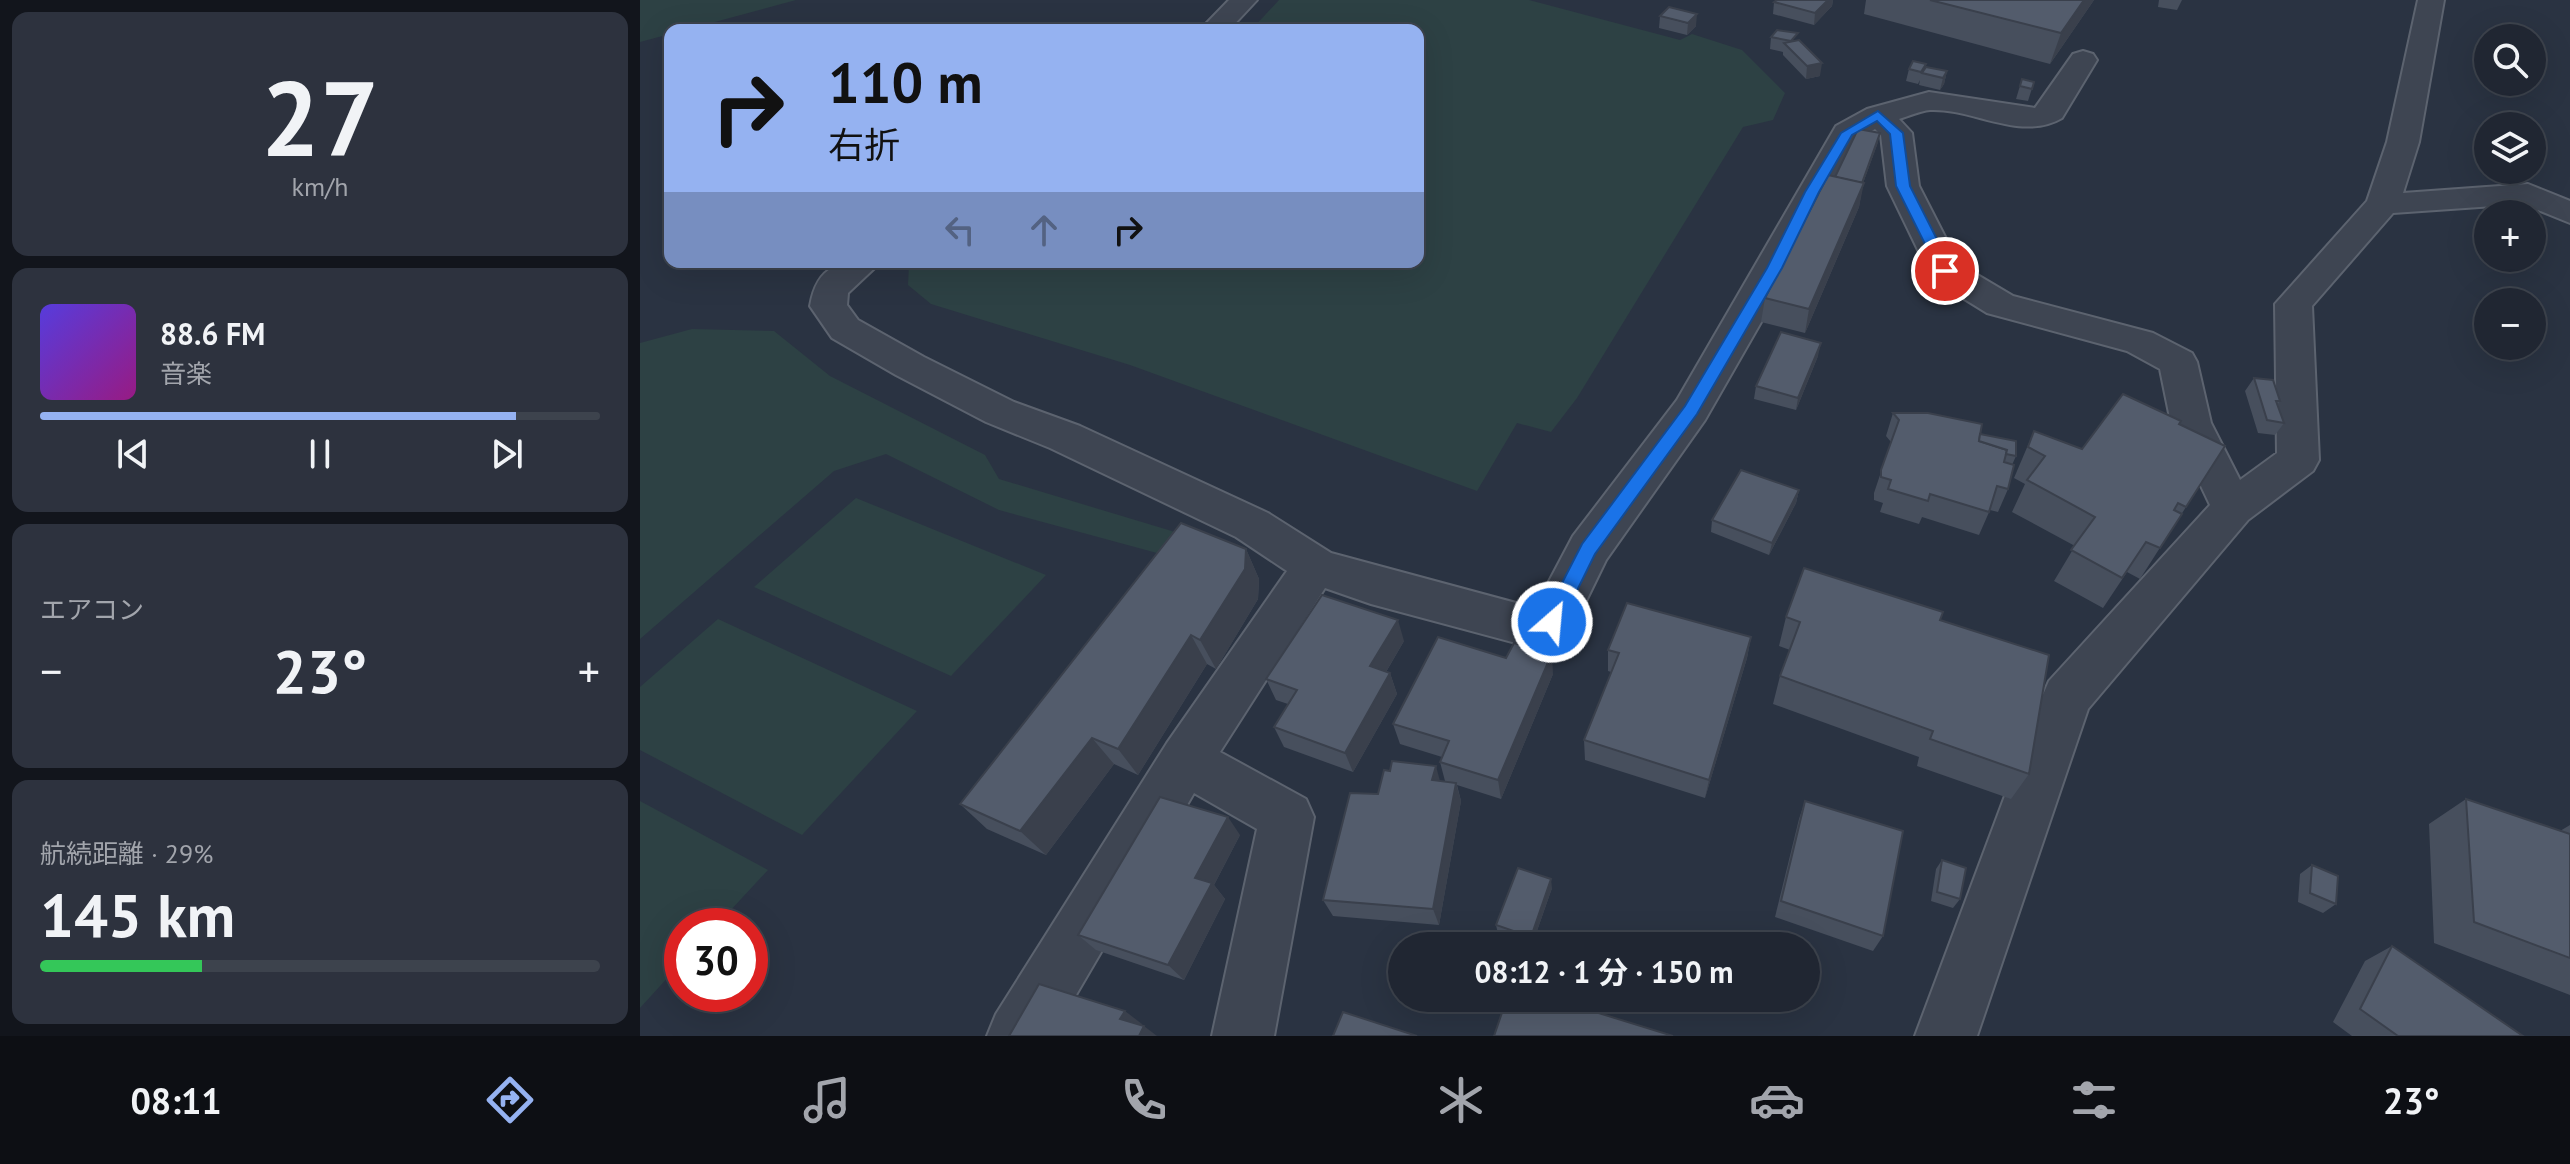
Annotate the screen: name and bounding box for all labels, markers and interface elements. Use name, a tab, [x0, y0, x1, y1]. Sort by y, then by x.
map controls	[2474, 24, 2546, 360]
button: search	[2474, 24, 2546, 96]
text: 110 m	[828, 46, 983, 118]
text: 27	[261, 50, 379, 185]
icon: right	[696, 56, 800, 160]
button: layers	[2474, 112, 2546, 184]
text: 右折	[828, 121, 900, 168]
text: km/h	[292, 170, 349, 203]
button: +	[2474, 200, 2546, 272]
icon: left	[938, 208, 982, 252]
icon: ahead	[1022, 208, 1066, 252]
icon: right	[1106, 208, 1150, 252]
pin	[1911, 237, 1979, 305]
icon: arrive	[1923, 249, 1967, 293]
button: −	[2474, 288, 2546, 360]
text: 88.6 FM	[160, 314, 265, 353]
text: 音楽	[160, 357, 212, 390]
icon: previous	[111, 432, 155, 476]
icon: pause	[298, 432, 342, 476]
icon: next	[485, 432, 529, 476]
position arrow	[1510, 580, 1594, 664]
text: エアコン	[40, 593, 144, 626]
text: 23°	[273, 632, 367, 710]
text: −	[40, 642, 62, 699]
text: +	[578, 642, 600, 699]
text: 航続距離 · 29%	[40, 837, 213, 870]
text: 145 km	[40, 876, 235, 954]
speed limit sign: 30	[664, 908, 768, 1012]
text: 08:12 · 1 分 · 150 m	[1474, 952, 1734, 991]
icon: directions	[482, 1072, 538, 1128]
icon: music	[799, 1072, 855, 1128]
icon: phone	[1116, 1072, 1172, 1128]
icon: climate	[1433, 1072, 1489, 1128]
icon: car	[1749, 1072, 1805, 1128]
icon: filters	[2066, 1072, 2122, 1128]
text: 08:11	[130, 1077, 222, 1124]
text: 23°	[2383, 1077, 2440, 1124]

